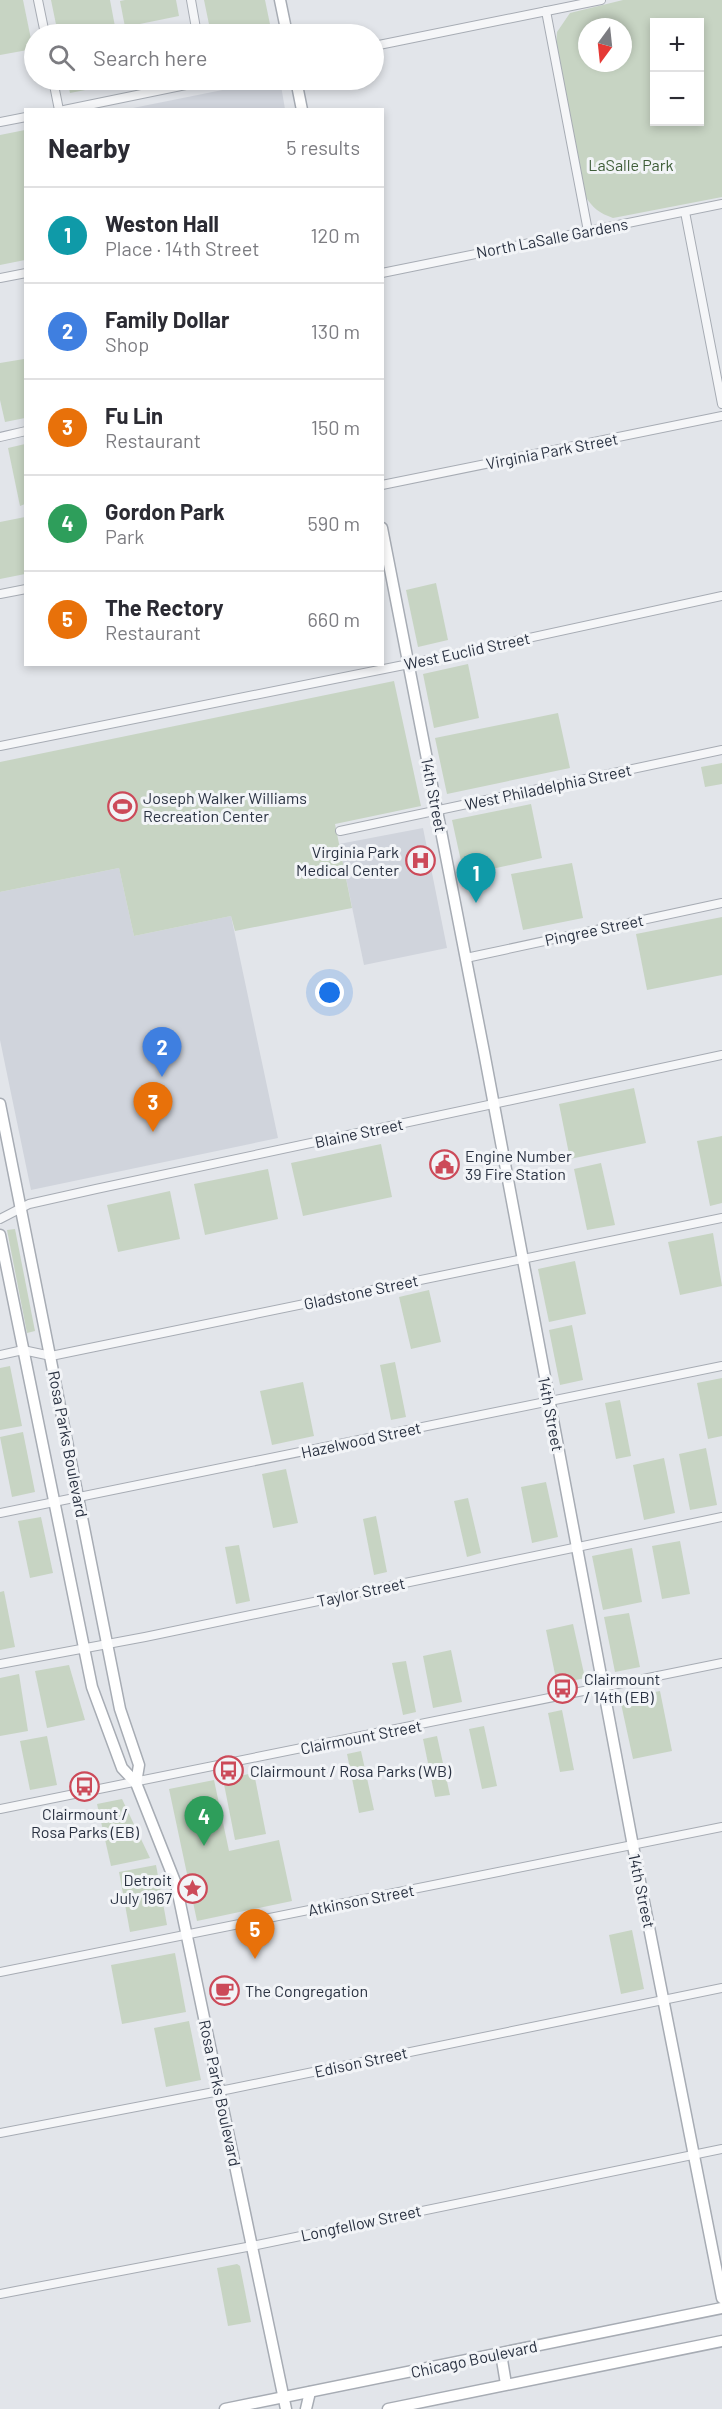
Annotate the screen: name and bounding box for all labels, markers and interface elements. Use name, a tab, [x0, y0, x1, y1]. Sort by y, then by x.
north arrow	[578, 18, 632, 72]
map controls	[650, 18, 704, 126]
button: +	[650, 18, 704, 72]
search box	[24, 24, 384, 90]
icon: search	[45, 41, 78, 74]
text: Search here	[93, 44, 207, 70]
button: −	[650, 72, 704, 126]
text: Nearby	[48, 132, 130, 163]
text: 5 results	[286, 135, 360, 159]
park label: LaSalle Park	[588, 155, 674, 174]
text: Weston Hall	[105, 210, 219, 236]
street label: North LaSalle Gardens	[474, 213, 629, 262]
text: 1	[64, 223, 71, 247]
text: 120 m	[310, 223, 360, 247]
text: Place · 14th Street	[105, 236, 260, 260]
text: Family Dollar	[105, 306, 229, 332]
text: 2	[62, 319, 73, 343]
text: 130 m	[311, 319, 360, 343]
text: Shop	[105, 332, 149, 356]
text: Fu Lin	[105, 402, 163, 428]
text: 3	[62, 415, 73, 439]
text: 150 m	[311, 415, 360, 439]
text: Restaurant	[105, 428, 201, 452]
street label: Virginia Park Street	[484, 428, 620, 473]
text: Gordon Park	[105, 498, 225, 524]
text: 4	[61, 511, 74, 535]
text: 590 m	[307, 511, 360, 535]
text: Park	[105, 524, 144, 548]
text: The Rectory	[105, 594, 224, 620]
text: 5	[62, 607, 73, 631]
text: 660 m	[308, 607, 360, 631]
text: Restaurant	[105, 620, 201, 644]
street label: West Euclid Street	[402, 628, 532, 673]
street label: 14th Street	[418, 756, 451, 834]
street label: West Philadelphia Street	[463, 760, 633, 813]
place label: Joseph Walker Williams Recreation Center	[143, 788, 307, 825]
sports icon: Joseph Walker Williams Recreation Center	[106, 791, 138, 823]
place label: Virginia Park Medical Center	[296, 842, 399, 879]
hospital icon: Virginia Park Medical Center	[404, 845, 436, 877]
pin: 1	[456, 854, 496, 903]
street label: Pingree Street	[543, 910, 645, 949]
your location	[315, 978, 344, 1007]
pin: 2	[142, 1028, 182, 1077]
pin: 3	[134, 1082, 172, 1132]
street label: Blaine Street	[313, 1114, 405, 1151]
place label: Engine Number 39 Fire Station	[465, 1146, 572, 1183]
public building icon: Engine Number 39 Fire Station	[428, 1149, 460, 1181]
street label: Gladstone Street	[302, 1270, 420, 1313]
street label: Rosa Parks Boulevard	[45, 1369, 92, 1519]
street label: 14th Street	[535, 1375, 568, 1453]
street label: Hazelwood Street	[299, 1418, 423, 1462]
street label: Taylor Street	[315, 1573, 407, 1610]
place label: Clairmount / 14th (EB)	[584, 1669, 660, 1706]
bus stop icon: Clairmount / 14th (EB)	[547, 1672, 579, 1704]
street label: Clairmount Street	[299, 1715, 423, 1758]
bus stop icon: Clairmount / Rosa Parks (WB)	[213, 1755, 245, 1787]
place label: Clairmount / Rosa Parks (WB)	[250, 1761, 452, 1780]
bus stop icon: Clairmount / Rosa Parks (EB)	[69, 1770, 101, 1802]
pin: 4	[184, 1796, 224, 1846]
place label: Clairmount / Rosa Parks (EB)	[31, 1804, 140, 1841]
street label: 14th Street	[625, 1852, 660, 1930]
place label: Detroit July 1967	[110, 1870, 172, 1907]
place icon: Detroit July 1967	[177, 1873, 209, 1905]
street label: Atkinson Street	[306, 1880, 416, 1919]
pin: 5	[236, 1910, 274, 1959]
cafe icon: The Congregation	[208, 1975, 240, 2007]
place label: The Congregation	[245, 1981, 368, 2000]
street label: Rosa Parks Boulevard	[196, 2018, 245, 2168]
street label: Edison Street	[313, 2042, 409, 2081]
street label: Longfellow Street	[299, 2200, 423, 2245]
street label: Chicago Boulevard	[409, 2336, 539, 2381]

